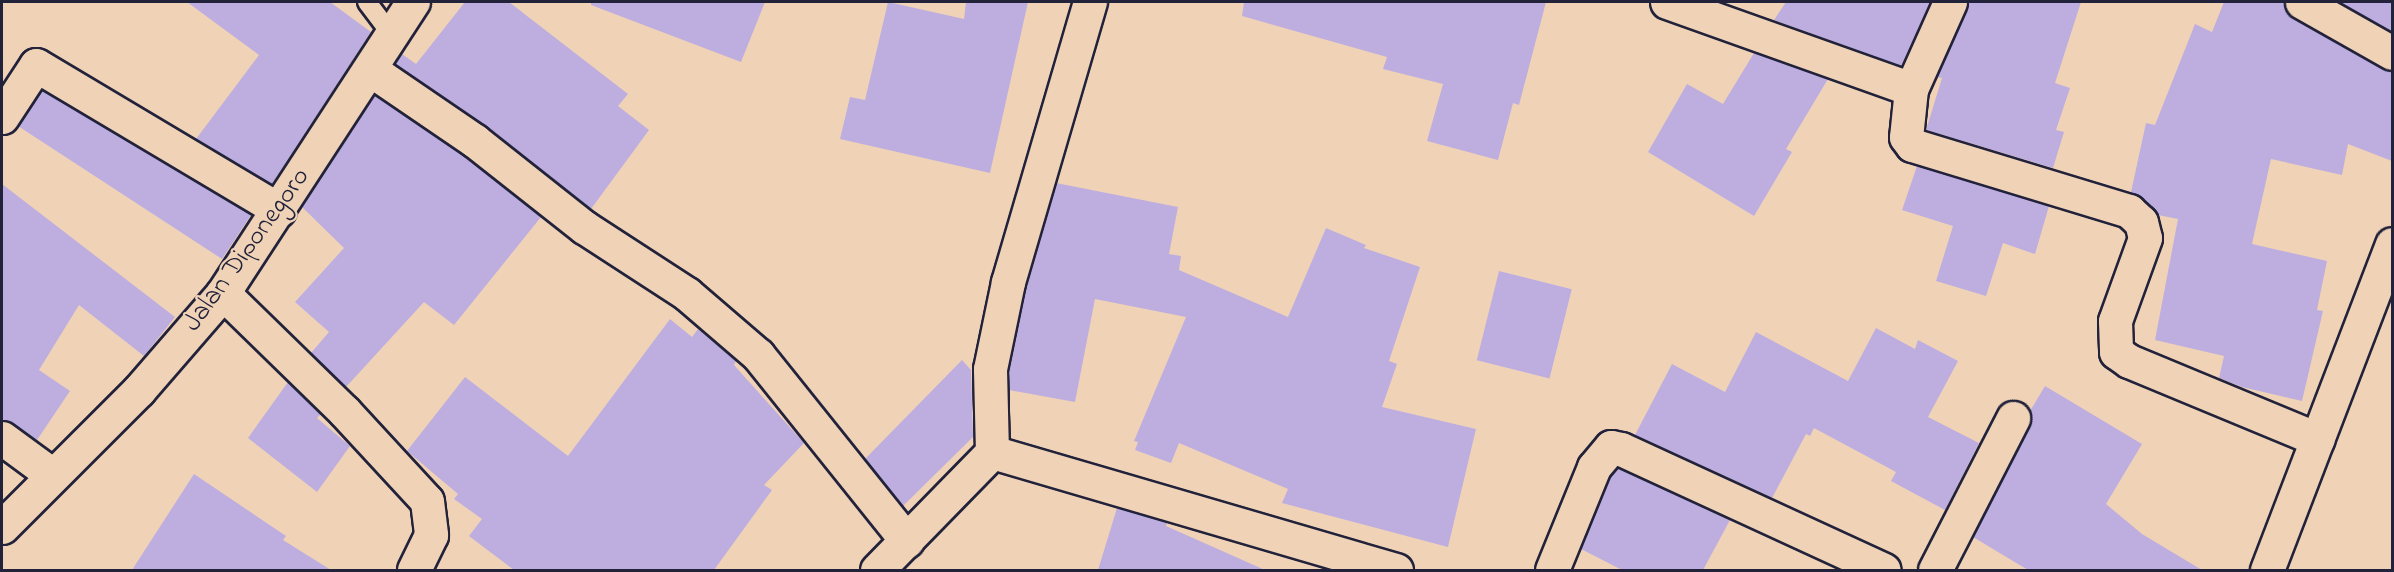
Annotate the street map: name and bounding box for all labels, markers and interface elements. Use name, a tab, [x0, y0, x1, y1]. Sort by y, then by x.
street label: Jalan Diponegoro	[177, 162, 317, 338]

